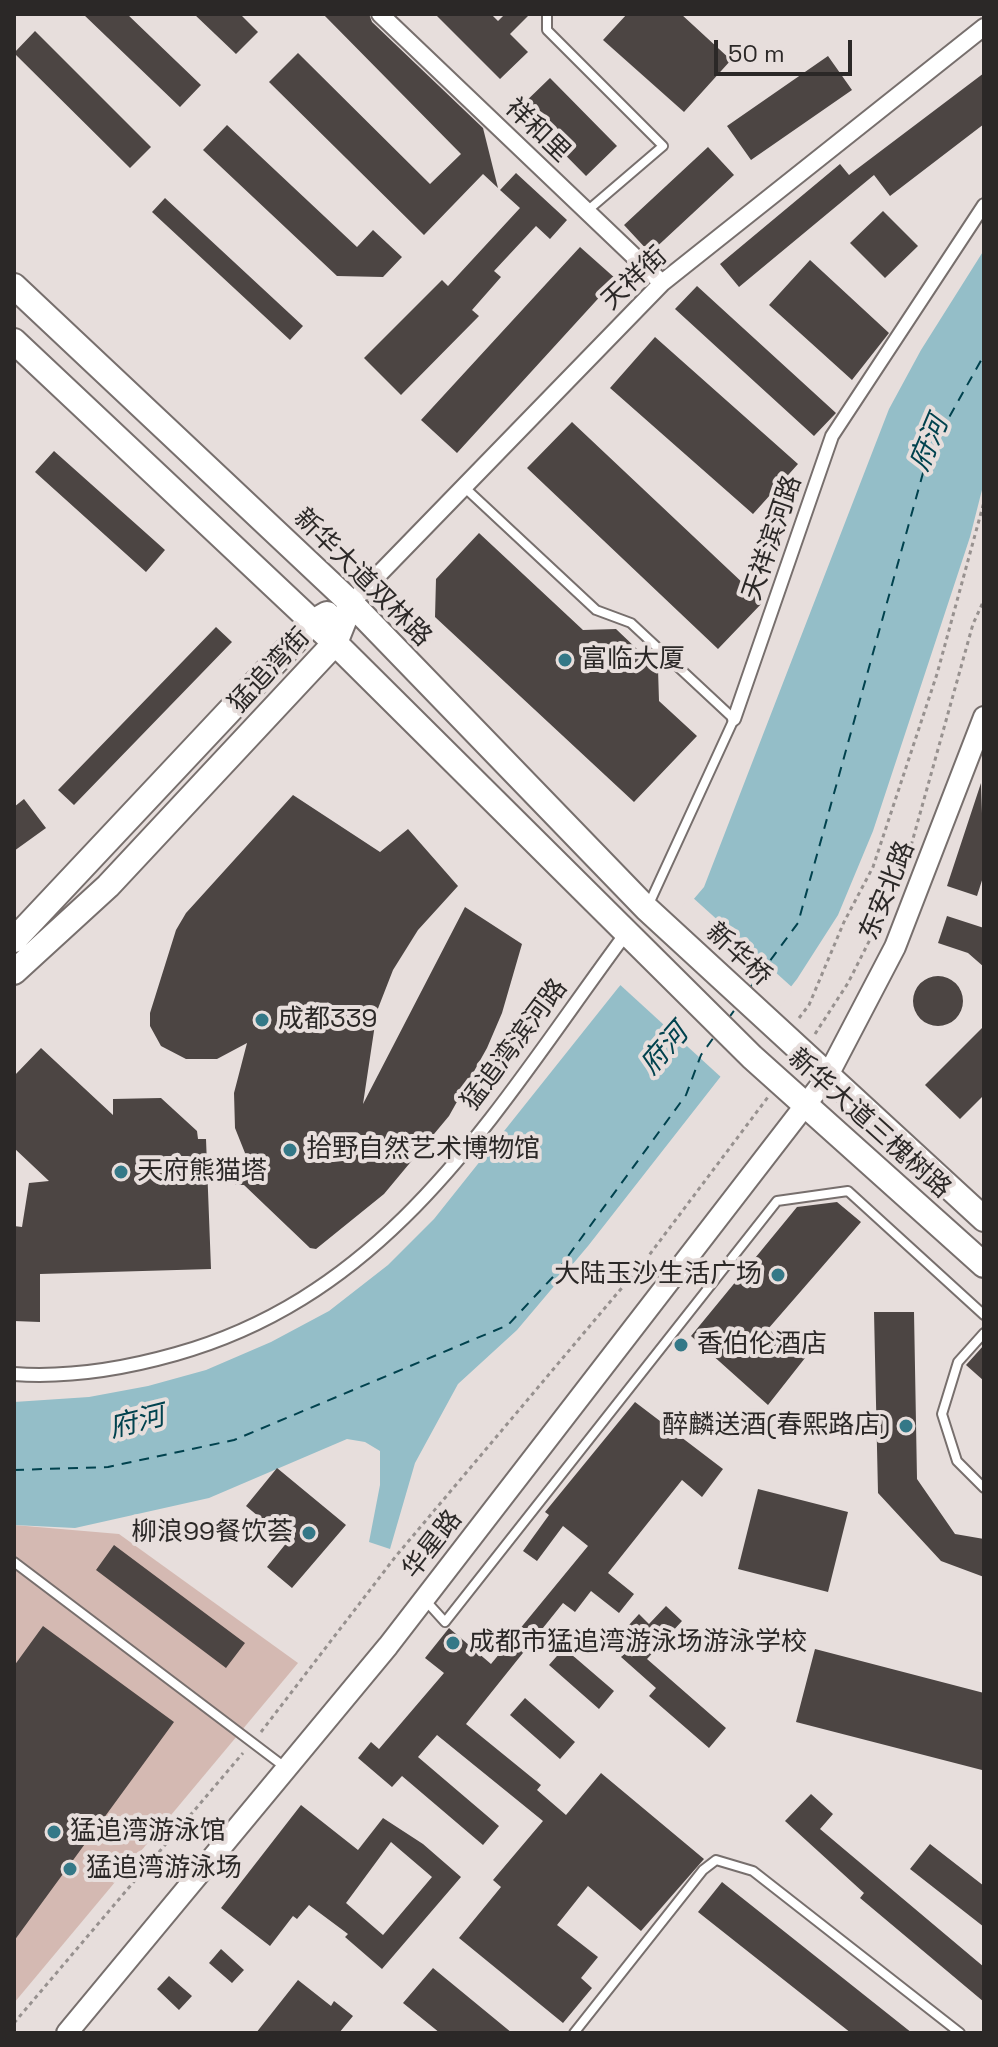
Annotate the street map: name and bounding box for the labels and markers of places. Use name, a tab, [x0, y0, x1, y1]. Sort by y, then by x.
place label: 富临大厦	[581, 644, 685, 676]
marker: 富临大厦	[556, 651, 574, 669]
place label: 成都339	[278, 1004, 377, 1036]
marker: 成都339	[253, 1011, 271, 1029]
place label: 拾野自然艺术博物馆	[306, 1134, 540, 1166]
marker: 拾野自然艺术博物馆	[281, 1141, 299, 1159]
place label: 天府熊猫塔	[137, 1156, 267, 1188]
marker: 天府熊猫塔	[112, 1163, 130, 1181]
place label: 大陆玉沙生活广场	[554, 1259, 762, 1291]
marker: 大陆玉沙生活广场	[769, 1266, 787, 1284]
place label: 香伯伦酒店	[697, 1329, 827, 1361]
marker: 香伯伦酒店	[672, 1336, 690, 1354]
place label: 醉麟送酒(春熙路店)	[662, 1410, 890, 1442]
marker: 醉麟送酒(春熙路店)	[897, 1417, 915, 1435]
place label: 柳浪99餐饮荟	[131, 1517, 293, 1549]
marker: 柳浪99餐饮荟	[300, 1524, 318, 1542]
place label: 成都市猛追湾游泳场游泳学校	[469, 1627, 807, 1659]
marker: 成都市猛追湾游泳场游泳学校	[444, 1634, 462, 1652]
place label: 猛追湾游泳馆	[70, 1816, 226, 1848]
marker: 猛追湾游泳馆	[45, 1823, 63, 1841]
place label: 猛追湾游泳场	[86, 1853, 242, 1885]
marker: 猛追湾游泳场	[61, 1860, 79, 1878]

